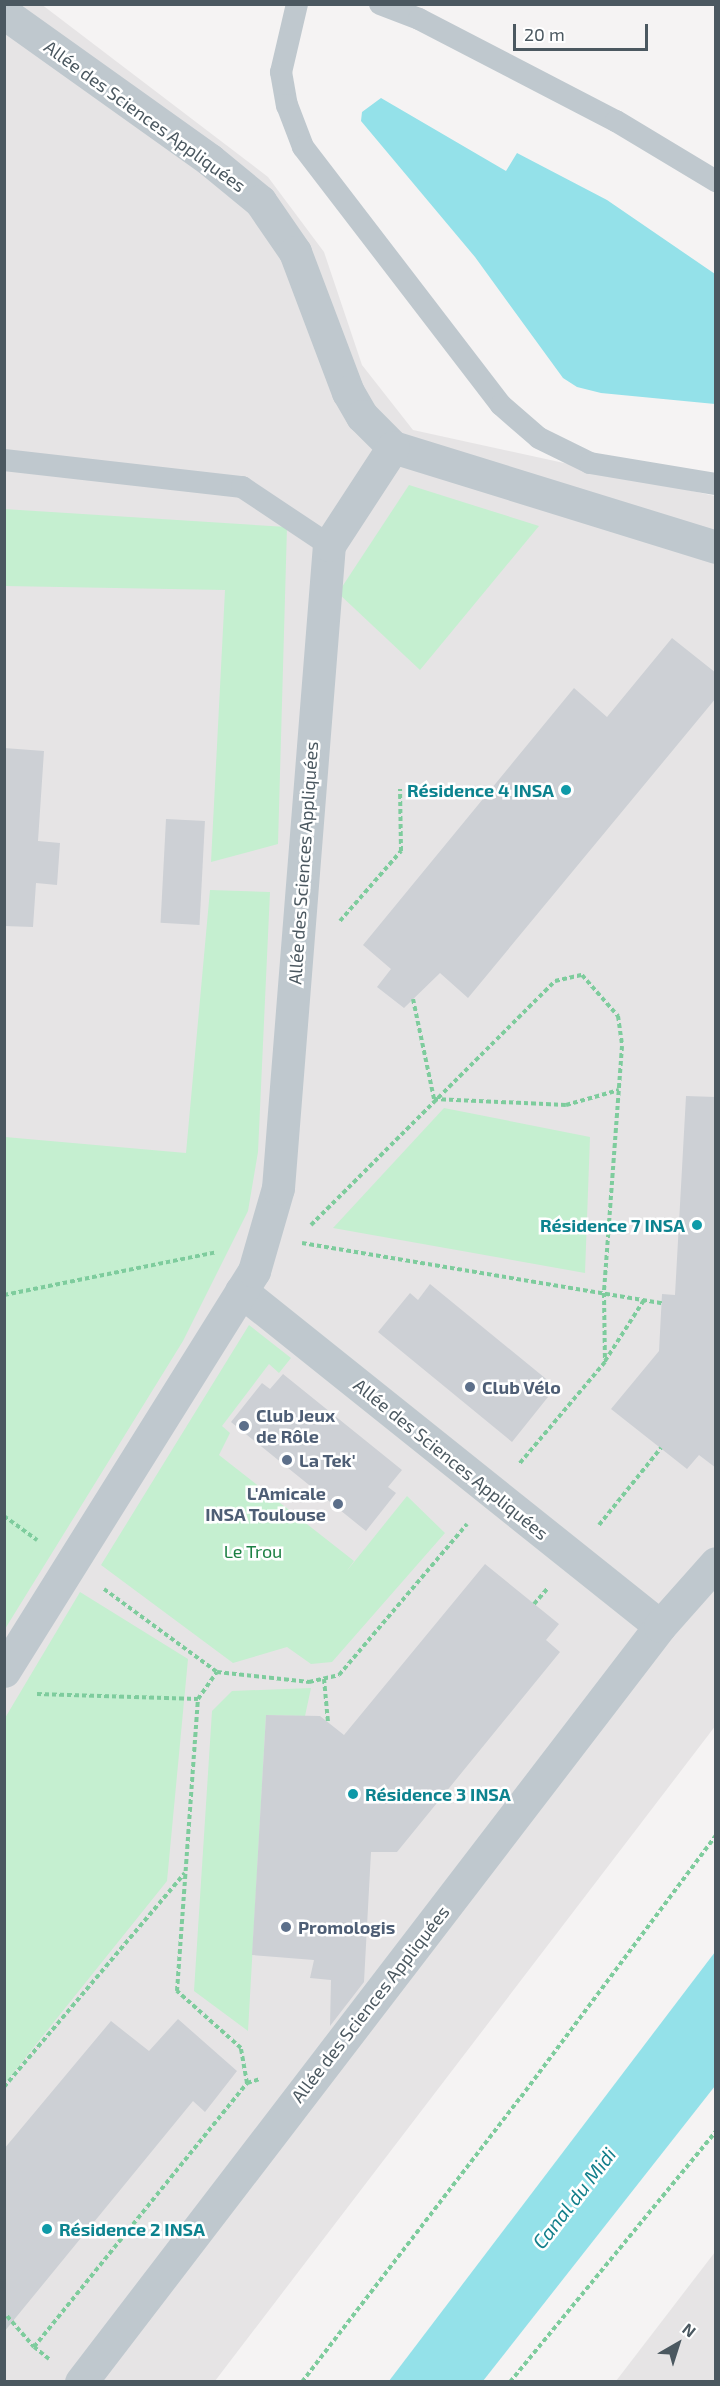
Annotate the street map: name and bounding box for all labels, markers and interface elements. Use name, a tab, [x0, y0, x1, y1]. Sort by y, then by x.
scale bar	[516, 12, 651, 50]
text: 20 m	[524, 23, 565, 45]
street label: Allée des Sciences Appliquées	[40, 35, 250, 197]
street label: Allée des Sciences Appliquées	[284, 740, 322, 986]
place label: Résidence 4 INSA	[407, 779, 554, 801]
marker: Résidence 4 INSA	[559, 783, 573, 797]
place label: Résidence 7 INSA	[540, 1214, 685, 1236]
marker: Résidence 7 INSA	[690, 1218, 704, 1232]
street label: Allée des Sciences Appliquées	[349, 1374, 553, 1544]
place label: Club Vélo	[482, 1376, 561, 1398]
marker: Club Vélo	[463, 1380, 477, 1394]
place label: Club Jeux de Rôle	[256, 1405, 335, 1448]
marker: Club Jeux de Rôle	[237, 1419, 251, 1433]
place label: La Tek'	[299, 1449, 356, 1471]
marker: La Tek'	[280, 1453, 294, 1467]
place label: L'Amicale INSA Toulouse	[204, 1483, 326, 1526]
marker: L'Amicale INSA Toulouse	[331, 1497, 345, 1511]
park label: Le Trou	[223, 1540, 283, 1562]
place label: Résidence 3 INSA	[365, 1783, 511, 1805]
marker: Résidence 3 INSA	[346, 1787, 360, 1801]
street label: Allée des Sciences Appliquées	[286, 1901, 454, 2107]
place label: Promologis	[298, 1916, 395, 1938]
marker: Promologis	[279, 1920, 293, 1934]
water label: Canal du Midi	[527, 2143, 621, 2253]
place label: Résidence 2 INSA	[59, 2218, 205, 2240]
marker: Résidence 2 INSA	[40, 2222, 54, 2236]
north arrow	[648, 2314, 708, 2374]
text: N	[679, 2319, 700, 2341]

